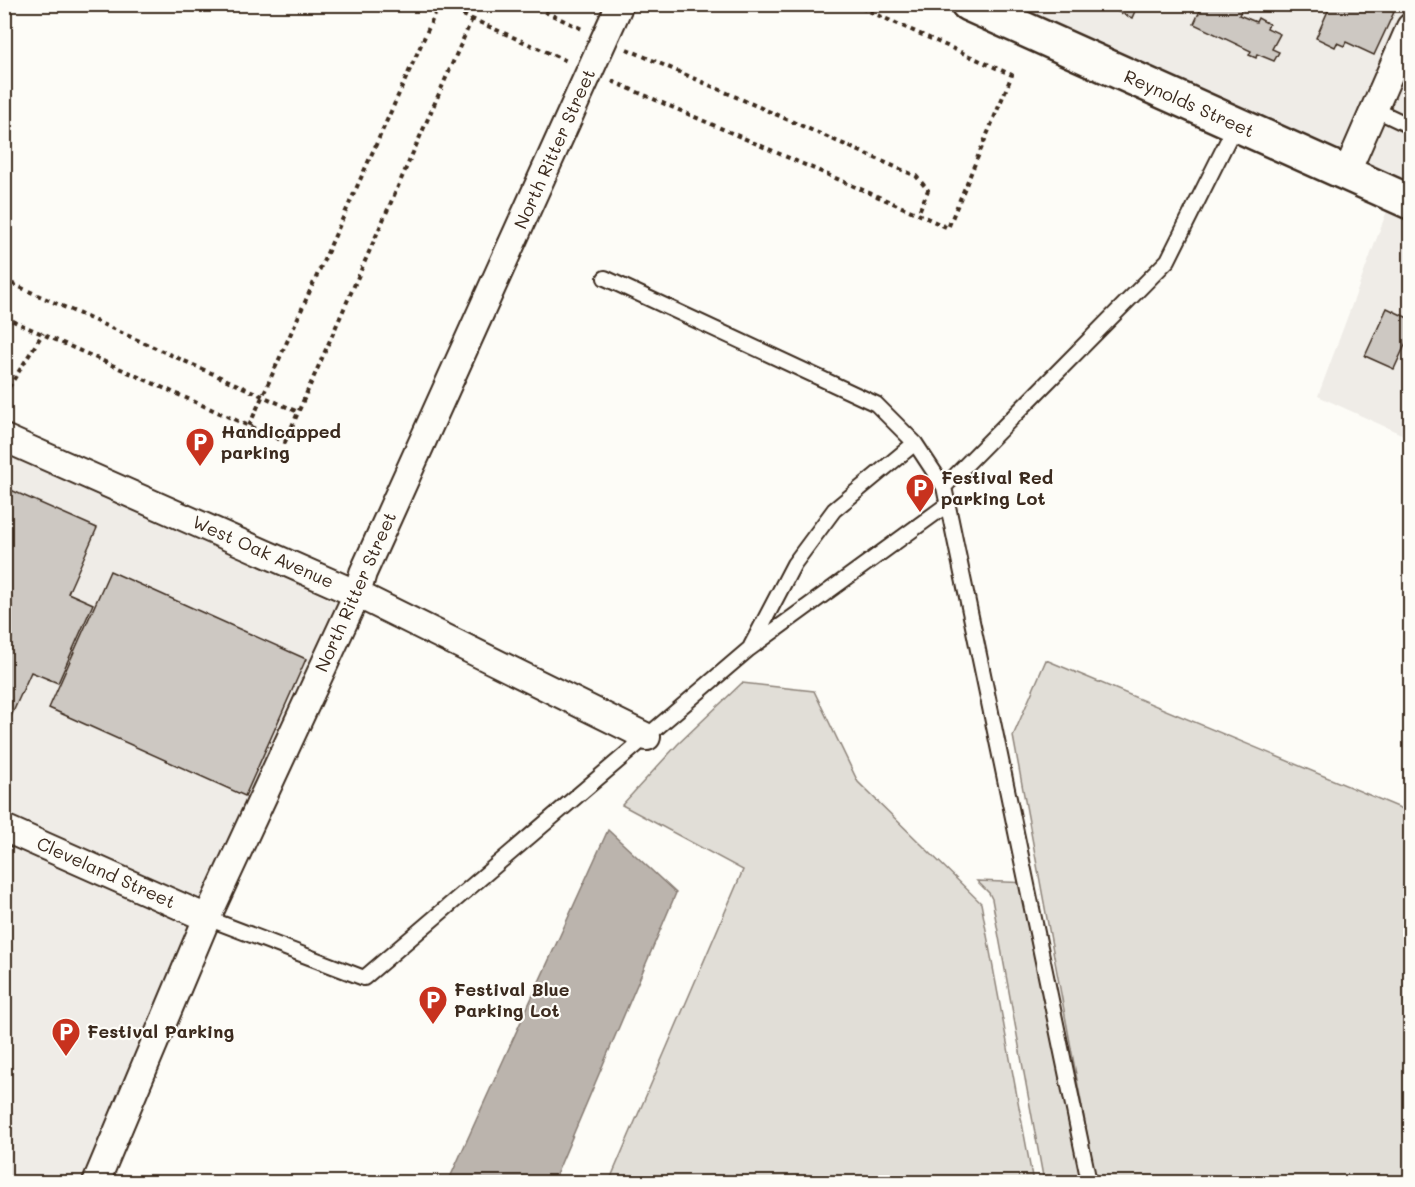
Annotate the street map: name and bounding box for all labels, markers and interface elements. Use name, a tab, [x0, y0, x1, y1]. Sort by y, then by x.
street label: Reynolds Street	[1120, 64, 1258, 143]
street label: North Ritter Street	[508, 65, 600, 232]
place label: Handicapped parking	[221, 419, 341, 464]
parking icon: Handicapped parking	[184, 426, 216, 468]
place label: Festival Red parking Lot	[941, 465, 1053, 510]
parking icon: Festival Red parking Lot	[904, 472, 936, 514]
street label: North Ritter Street	[309, 508, 401, 675]
street label: West Oak Avenue	[189, 509, 338, 593]
street label: Cleveland Street	[33, 831, 180, 913]
place label: Festival Blue Parking Lot	[454, 977, 570, 1022]
parking icon: Festival Blue Parking Lot	[417, 984, 449, 1026]
parking icon: Festival Parking	[50, 1016, 82, 1058]
place label: Festival Parking	[87, 1019, 234, 1043]

